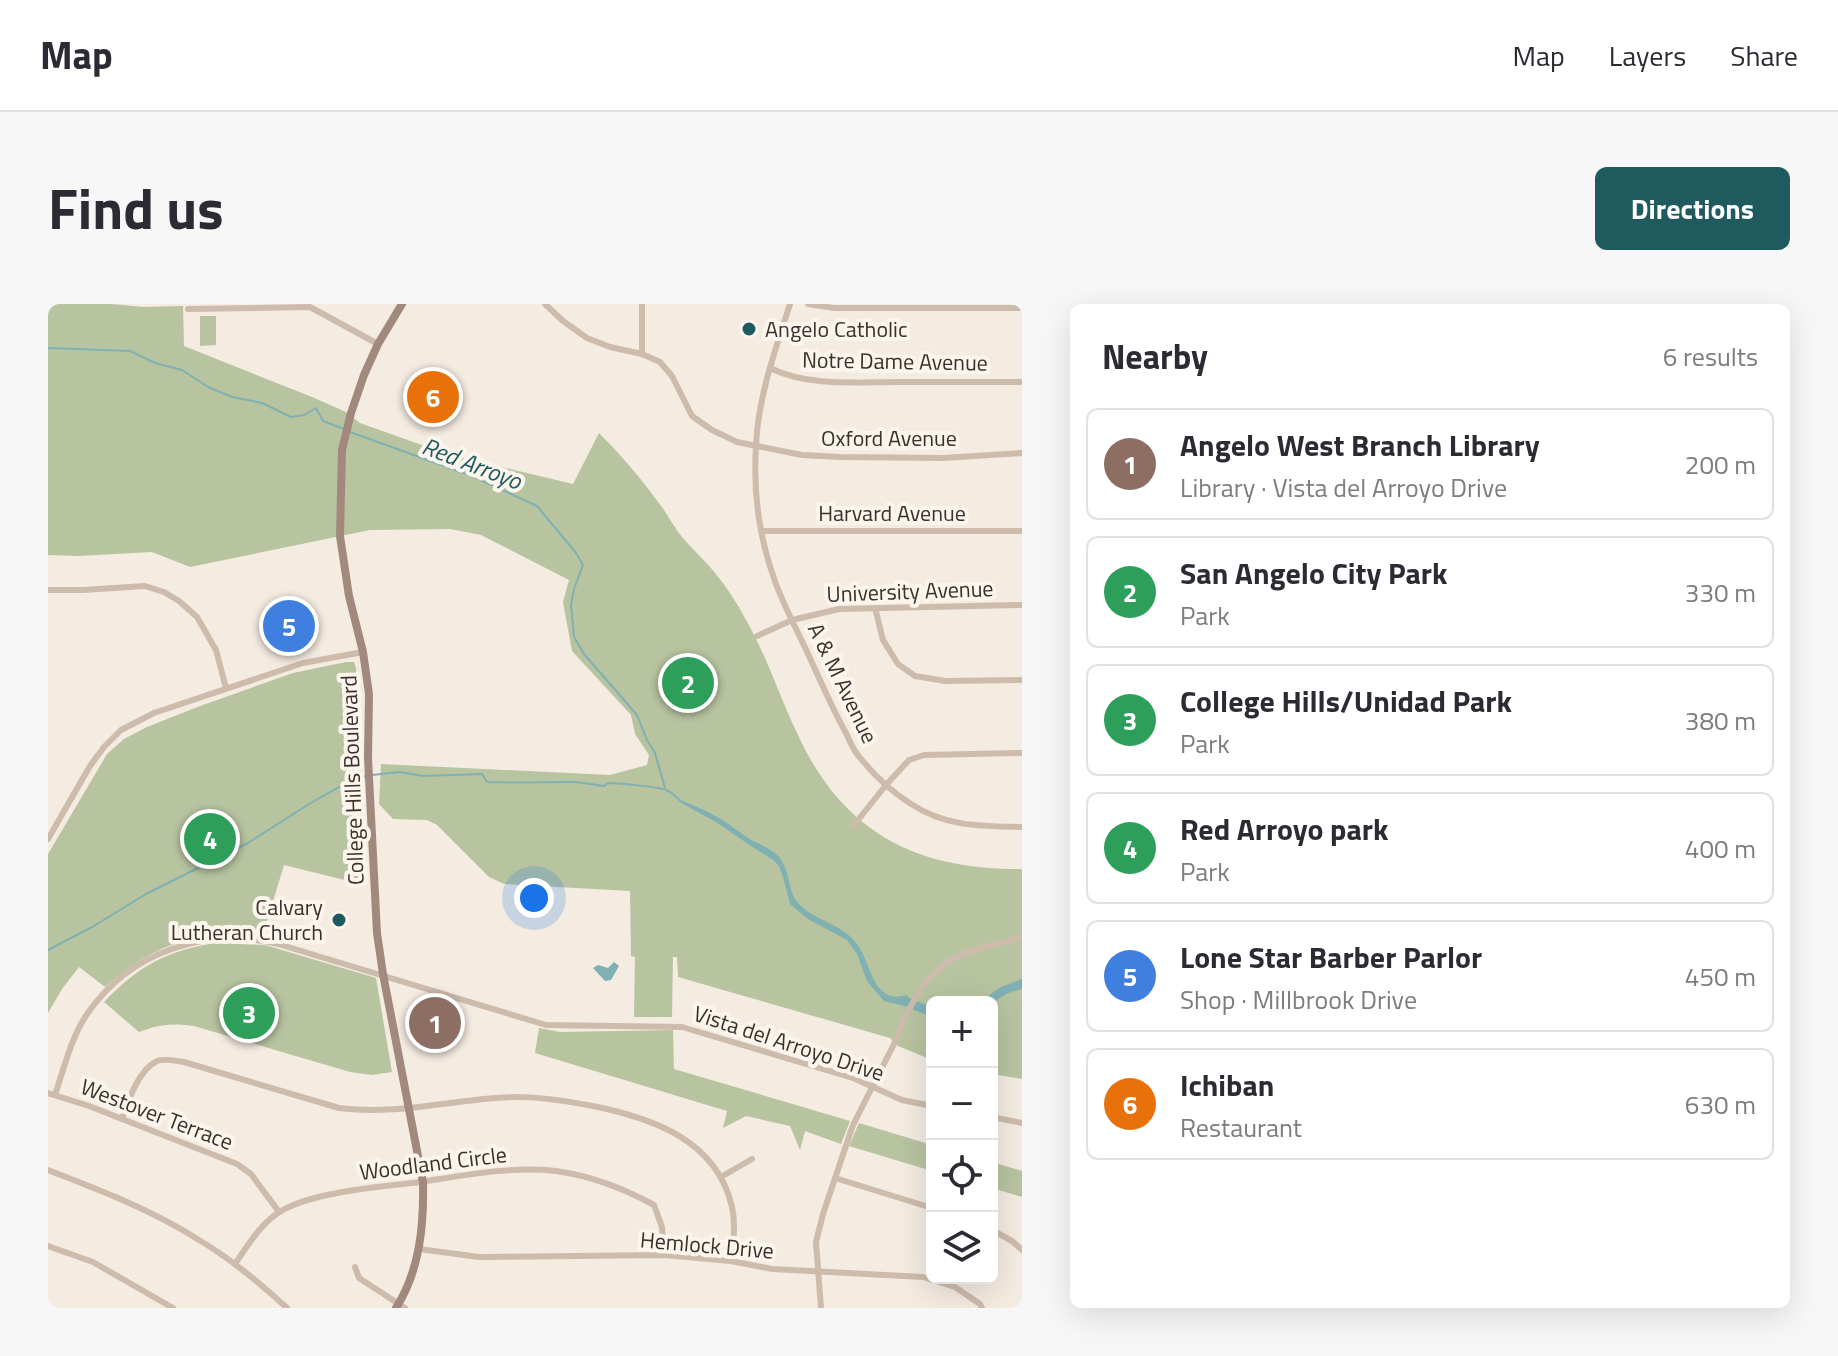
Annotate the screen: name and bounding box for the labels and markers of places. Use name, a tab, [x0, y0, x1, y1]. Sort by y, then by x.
place label: Angelo Catholic	[765, 312, 908, 346]
marker: Angelo Catholic	[740, 320, 758, 338]
pin: 6	[407, 367, 459, 427]
pin: 5	[263, 596, 315, 656]
pin: 2	[662, 653, 714, 713]
pin: 4	[184, 809, 236, 869]
place label: Calvary Lutheran Church	[171, 890, 323, 949]
marker: Calvary Lutheran Church	[330, 911, 348, 929]
pin: 3	[223, 983, 275, 1043]
pin: 1	[409, 993, 461, 1053]

